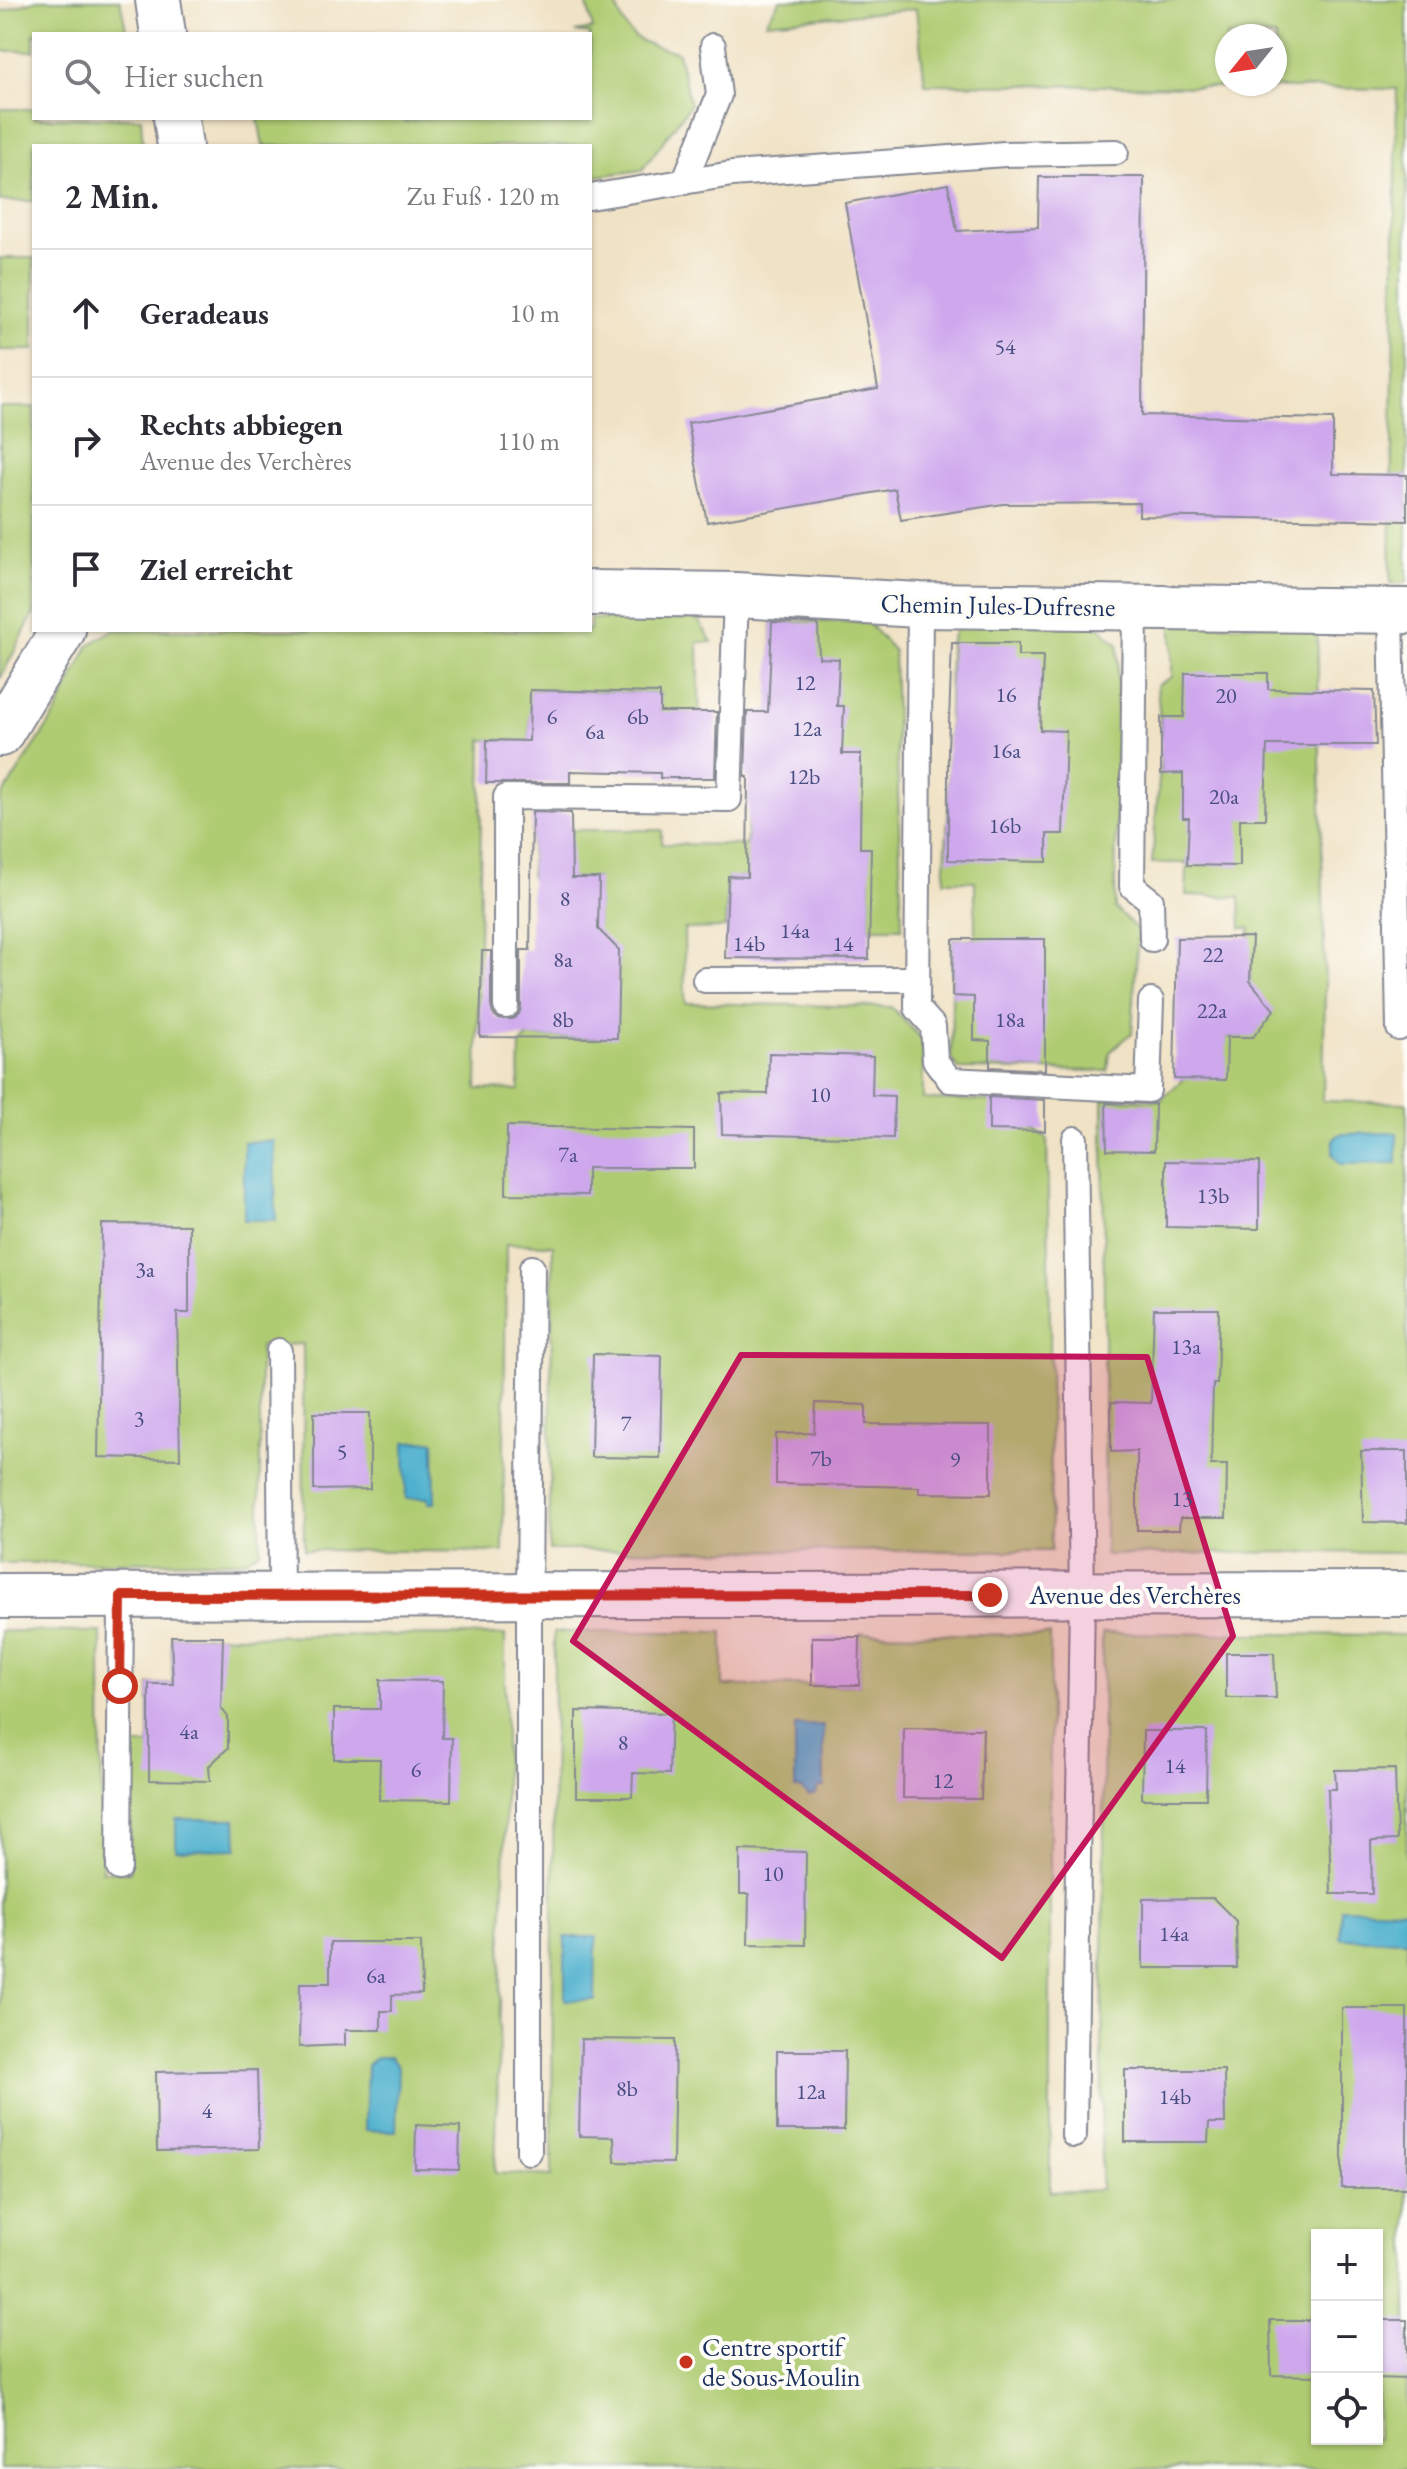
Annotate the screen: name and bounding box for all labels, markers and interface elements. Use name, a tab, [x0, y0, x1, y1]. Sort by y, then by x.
north arrow	[1215, 24, 1287, 96]
search box	[32, 32, 592, 120]
icon: search	[60, 54, 104, 98]
text: Hier suchen	[124, 57, 264, 96]
text: 2 Min.	[64, 174, 159, 218]
text: Zu Fuß · 120 m	[407, 179, 560, 213]
icon: ahead	[64, 291, 108, 335]
text: Geradeaus	[140, 294, 269, 333]
text: 10 m	[510, 296, 560, 330]
house number: 54	[994, 332, 1016, 361]
text: Rechts abbiegen	[140, 405, 343, 444]
icon: right	[64, 419, 108, 463]
text: 110 m	[497, 424, 560, 458]
text: Avenue des Verchères	[140, 444, 352, 478]
icon: arrive	[64, 547, 108, 591]
text: Ziel erreicht	[140, 550, 293, 589]
street label: Chemin Jules-Dufresne	[880, 586, 1116, 624]
house number: 12	[794, 668, 816, 697]
house number: 16	[995, 680, 1017, 709]
house number: 20	[1215, 681, 1237, 710]
house number: 6	[547, 702, 558, 731]
house number: 6b	[627, 702, 649, 731]
house number: 12a	[792, 714, 822, 743]
house number: 6a	[585, 717, 605, 746]
house number: 16a	[991, 736, 1021, 765]
house number: 12b	[788, 762, 820, 791]
house number: 20a	[1209, 782, 1239, 811]
house number: 16b	[989, 811, 1021, 840]
house number: 8	[560, 884, 570, 913]
house number: 14a	[780, 916, 810, 945]
house number: 14b	[733, 929, 765, 958]
house number: 14	[832, 929, 854, 958]
house number: 22	[1202, 940, 1224, 969]
house number: 8a	[553, 945, 573, 974]
house number: 22a	[1197, 996, 1227, 1025]
house number: 8b	[552, 1005, 574, 1034]
house number: 18a	[995, 1005, 1025, 1034]
house number: 10	[809, 1080, 831, 1109]
house number: 7a	[558, 1140, 578, 1169]
house number: 13b	[1197, 1181, 1229, 1210]
house number: 3a	[135, 1255, 155, 1284]
house number: 13a	[1171, 1332, 1201, 1361]
house number: 3	[134, 1404, 144, 1433]
house number: 7	[621, 1409, 632, 1438]
house number: 5	[337, 1437, 347, 1466]
house number: 7b	[810, 1444, 832, 1473]
house number: 9	[950, 1445, 961, 1474]
house number: 13	[1171, 1484, 1193, 1513]
route end	[972, 1577, 1008, 1613]
street label: Avenue des Verchères	[1028, 1578, 1241, 1612]
route start	[102, 1668, 138, 1704]
house number: 4a	[179, 1717, 199, 1746]
house number: 8	[618, 1728, 628, 1757]
house number: 14	[1164, 1751, 1186, 1780]
house number: 6	[411, 1755, 422, 1784]
house number: 12	[932, 1766, 954, 1795]
house number: 10	[762, 1859, 784, 1888]
house number: 14a	[1159, 1919, 1189, 1948]
house number: 6a	[366, 1961, 386, 1990]
house number: 8b	[616, 2074, 638, 2103]
house number: 12a	[796, 2077, 826, 2106]
house number: 14b	[1159, 2082, 1191, 2111]
house number: 4	[202, 2096, 213, 2125]
map controls	[1311, 2229, 1383, 2445]
button: +	[1311, 2229, 1383, 2301]
button: −	[1311, 2301, 1383, 2373]
place label: Centre sportif de Sous-Moulin	[702, 2330, 861, 2394]
marker: Centre sportif de Sous-Moulin	[677, 2353, 695, 2371]
button: locate	[1311, 2373, 1383, 2445]

